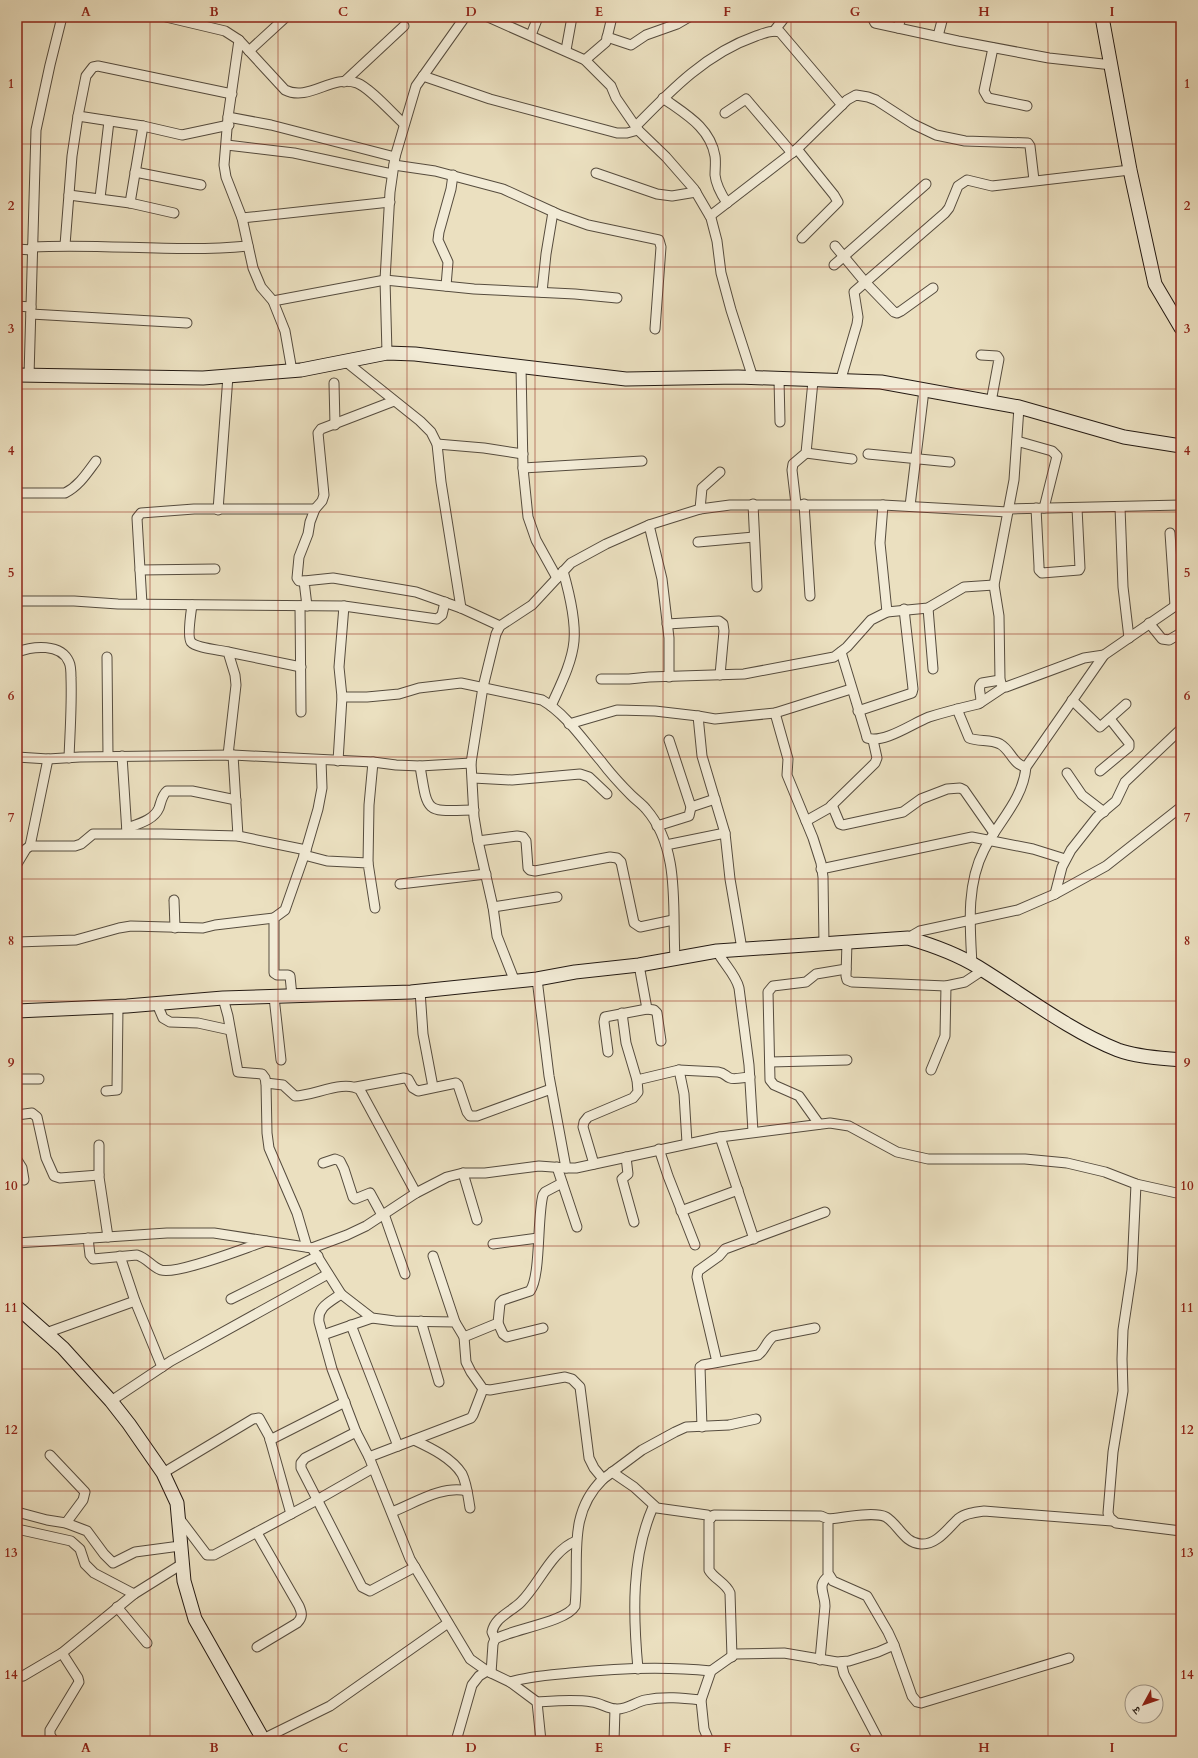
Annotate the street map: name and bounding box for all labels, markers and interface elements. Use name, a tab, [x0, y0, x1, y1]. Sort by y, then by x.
text: A	[81, 3, 91, 21]
text: B	[209, 3, 219, 21]
text: C	[338, 3, 348, 21]
text: D	[465, 3, 477, 21]
text: E	[595, 3, 603, 21]
text: F	[723, 3, 731, 21]
text: G	[850, 3, 861, 21]
text: H	[978, 3, 990, 21]
text: I	[1109, 3, 1115, 21]
text: 1	[8, 75, 14, 93]
text: 1	[1184, 75, 1190, 93]
text: 2	[8, 197, 15, 215]
text: 2	[1184, 197, 1191, 215]
text: 3	[8, 320, 15, 338]
text: 3	[1184, 320, 1191, 338]
text: 4	[8, 442, 15, 460]
text: 4	[1184, 442, 1191, 460]
text: 5	[8, 564, 14, 582]
text: 5	[1184, 564, 1190, 582]
text: 6	[8, 687, 15, 705]
text: 6	[1184, 687, 1191, 705]
text: 7	[8, 809, 15, 827]
text: 7	[1184, 809, 1191, 827]
text: 8	[8, 932, 14, 950]
text: 8	[1184, 932, 1190, 950]
text: 9	[8, 1054, 15, 1072]
text: 9	[1184, 1054, 1191, 1072]
text: 10	[4, 1177, 18, 1195]
text: 10	[1180, 1177, 1194, 1195]
text: 11	[4, 1299, 18, 1317]
text: 11	[1180, 1299, 1194, 1317]
text: 12	[4, 1421, 18, 1439]
text: 12	[1180, 1421, 1194, 1439]
text: 13	[4, 1544, 18, 1562]
text: 13	[1180, 1544, 1194, 1562]
text: 14	[4, 1666, 18, 1684]
text: 14	[1180, 1666, 1194, 1684]
north arrow	[1124, 1684, 1164, 1724]
text: उ	[1128, 1702, 1145, 1718]
text: A	[81, 1739, 91, 1757]
text: B	[209, 1739, 219, 1757]
text: C	[338, 1739, 348, 1757]
text: D	[465, 1739, 477, 1757]
text: E	[595, 1739, 603, 1757]
text: F	[723, 1739, 731, 1757]
text: G	[850, 1739, 861, 1757]
text: H	[978, 1739, 990, 1757]
text: I	[1109, 1739, 1115, 1757]

